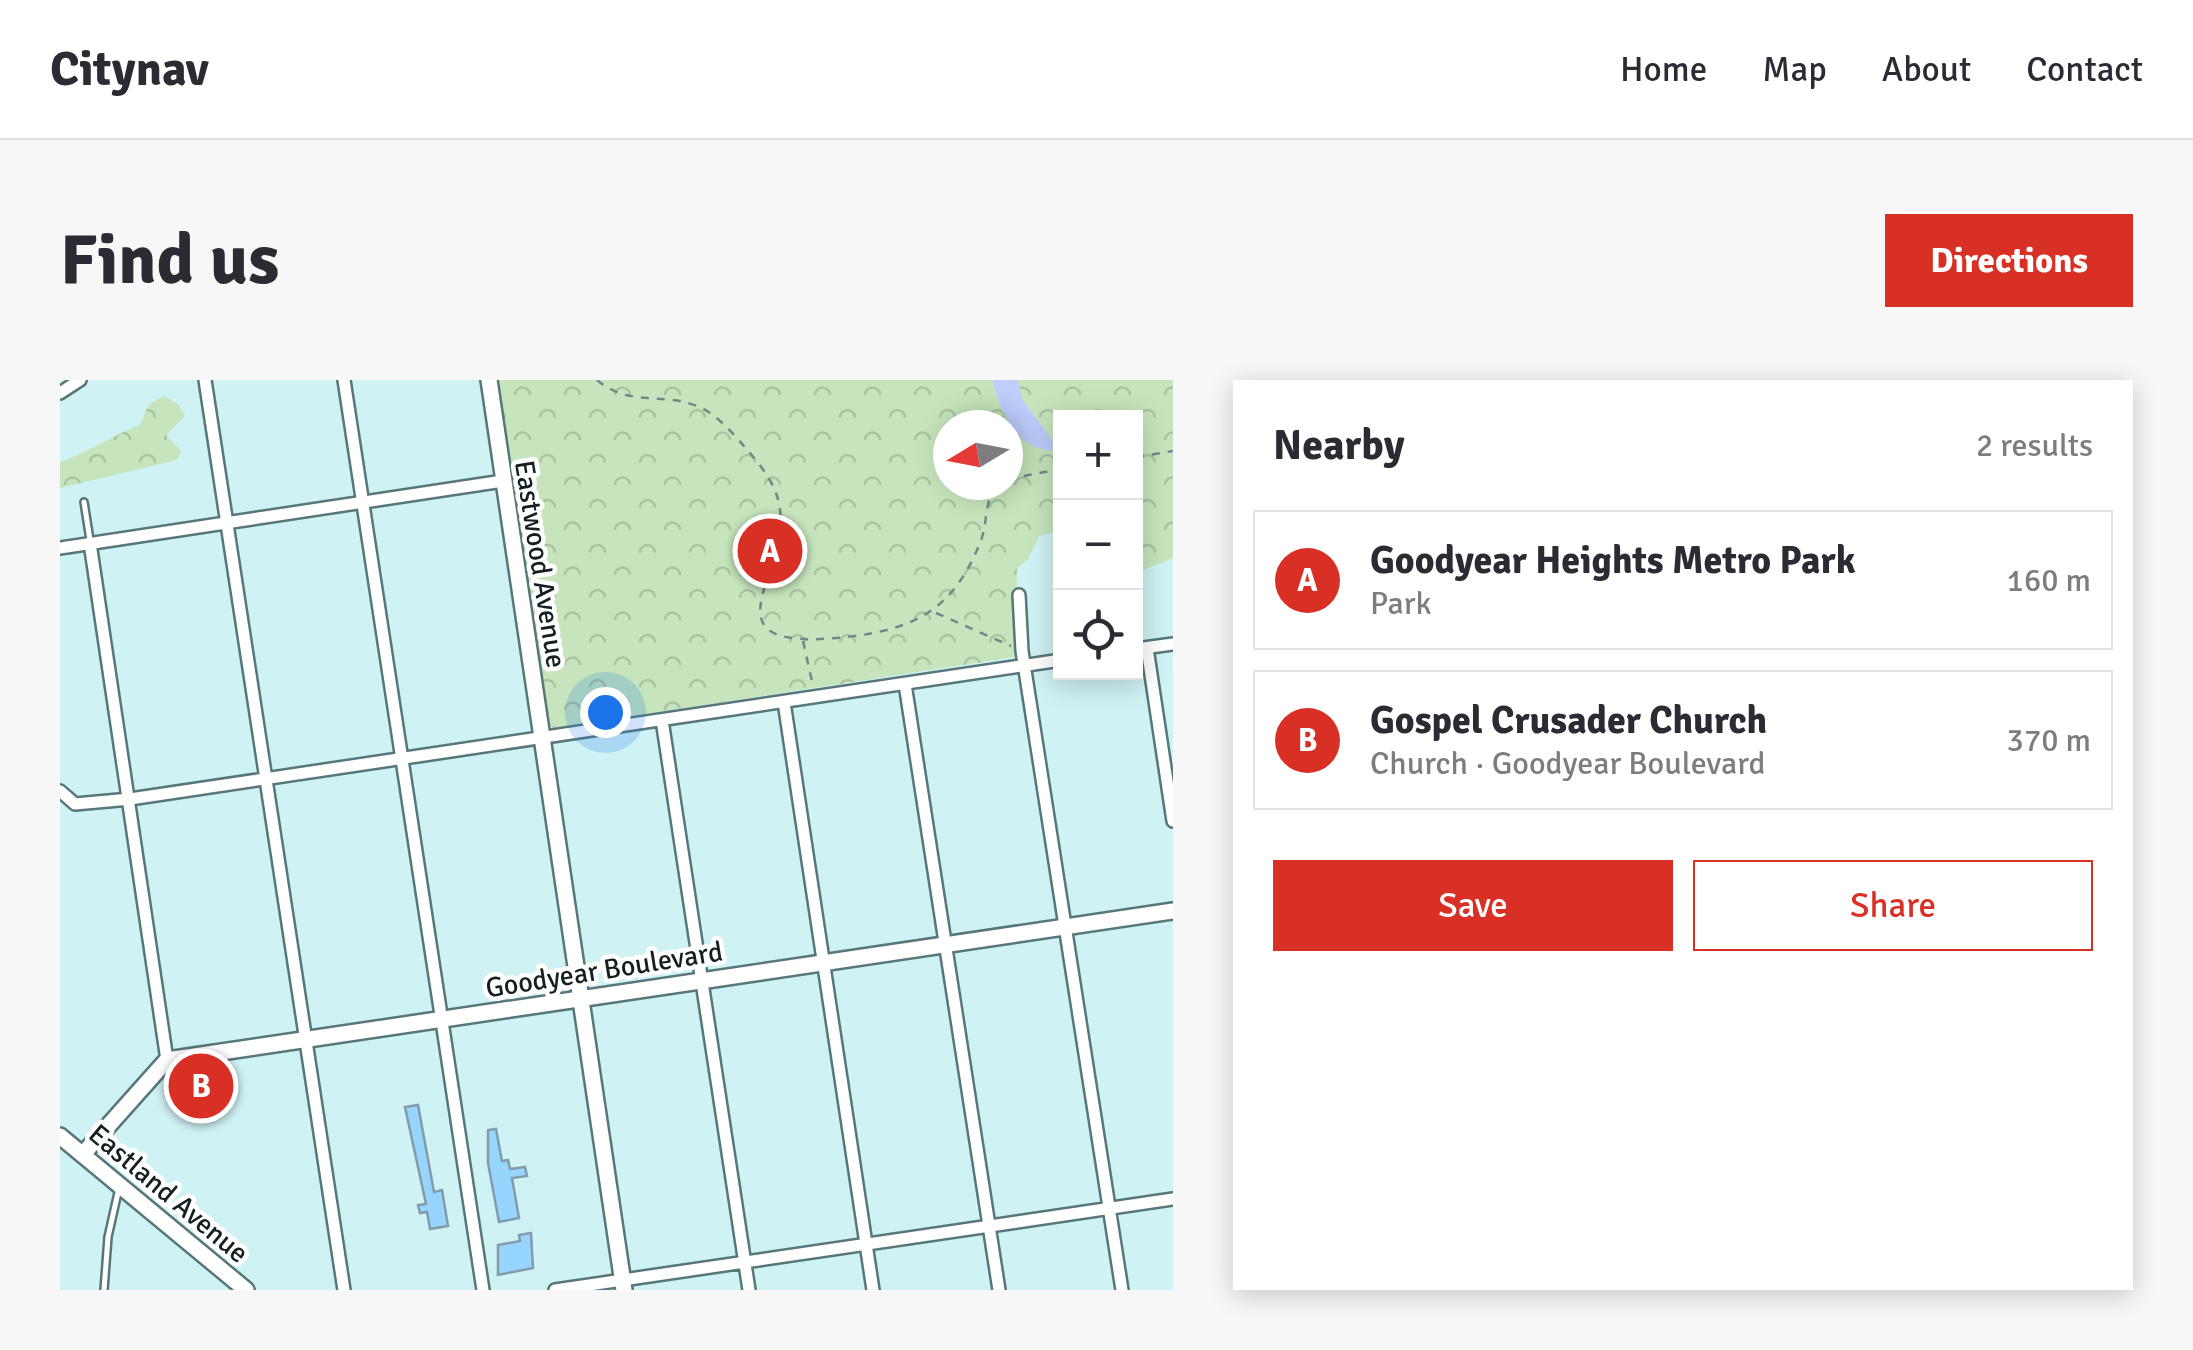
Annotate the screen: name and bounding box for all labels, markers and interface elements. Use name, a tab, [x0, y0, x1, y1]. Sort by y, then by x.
text: Citynav	[50, 40, 209, 99]
text: Home	[1620, 48, 1707, 91]
text: Map	[1762, 48, 1827, 91]
text: About	[1882, 48, 1971, 91]
text: Contact	[2026, 48, 2143, 91]
button: Directions	[1885, 214, 2133, 307]
text: Find us	[60, 217, 279, 303]
north arrow	[933, 410, 1023, 500]
map controls	[1053, 410, 1143, 680]
button: +	[1053, 410, 1143, 500]
text: Nearby	[1273, 420, 1405, 471]
text: 2 results	[1976, 426, 2093, 465]
street label: Eastwood Avenue	[507, 458, 573, 670]
button: −	[1053, 500, 1143, 590]
pin: A	[738, 514, 802, 588]
text: Goodyear Heights Metro Park	[1370, 537, 1856, 584]
text: A	[1297, 561, 1318, 600]
text: 160 m	[2007, 561, 2091, 600]
text: Park	[1370, 584, 1432, 623]
button: locate	[1053, 590, 1143, 680]
your location	[580, 687, 631, 738]
text: Gospel Crusader Church	[1370, 697, 1767, 744]
text: B	[1298, 721, 1317, 760]
text: 370 m	[2007, 721, 2091, 760]
text: Church · Goodyear Boulevard	[1370, 744, 1766, 783]
button: Save	[1273, 860, 1673, 951]
button: Share	[1693, 860, 2093, 951]
street label: Goodyear Boulevard	[483, 934, 725, 1006]
pin: B	[168, 1048, 234, 1124]
street label: Eastland Avenue	[82, 1117, 255, 1270]

